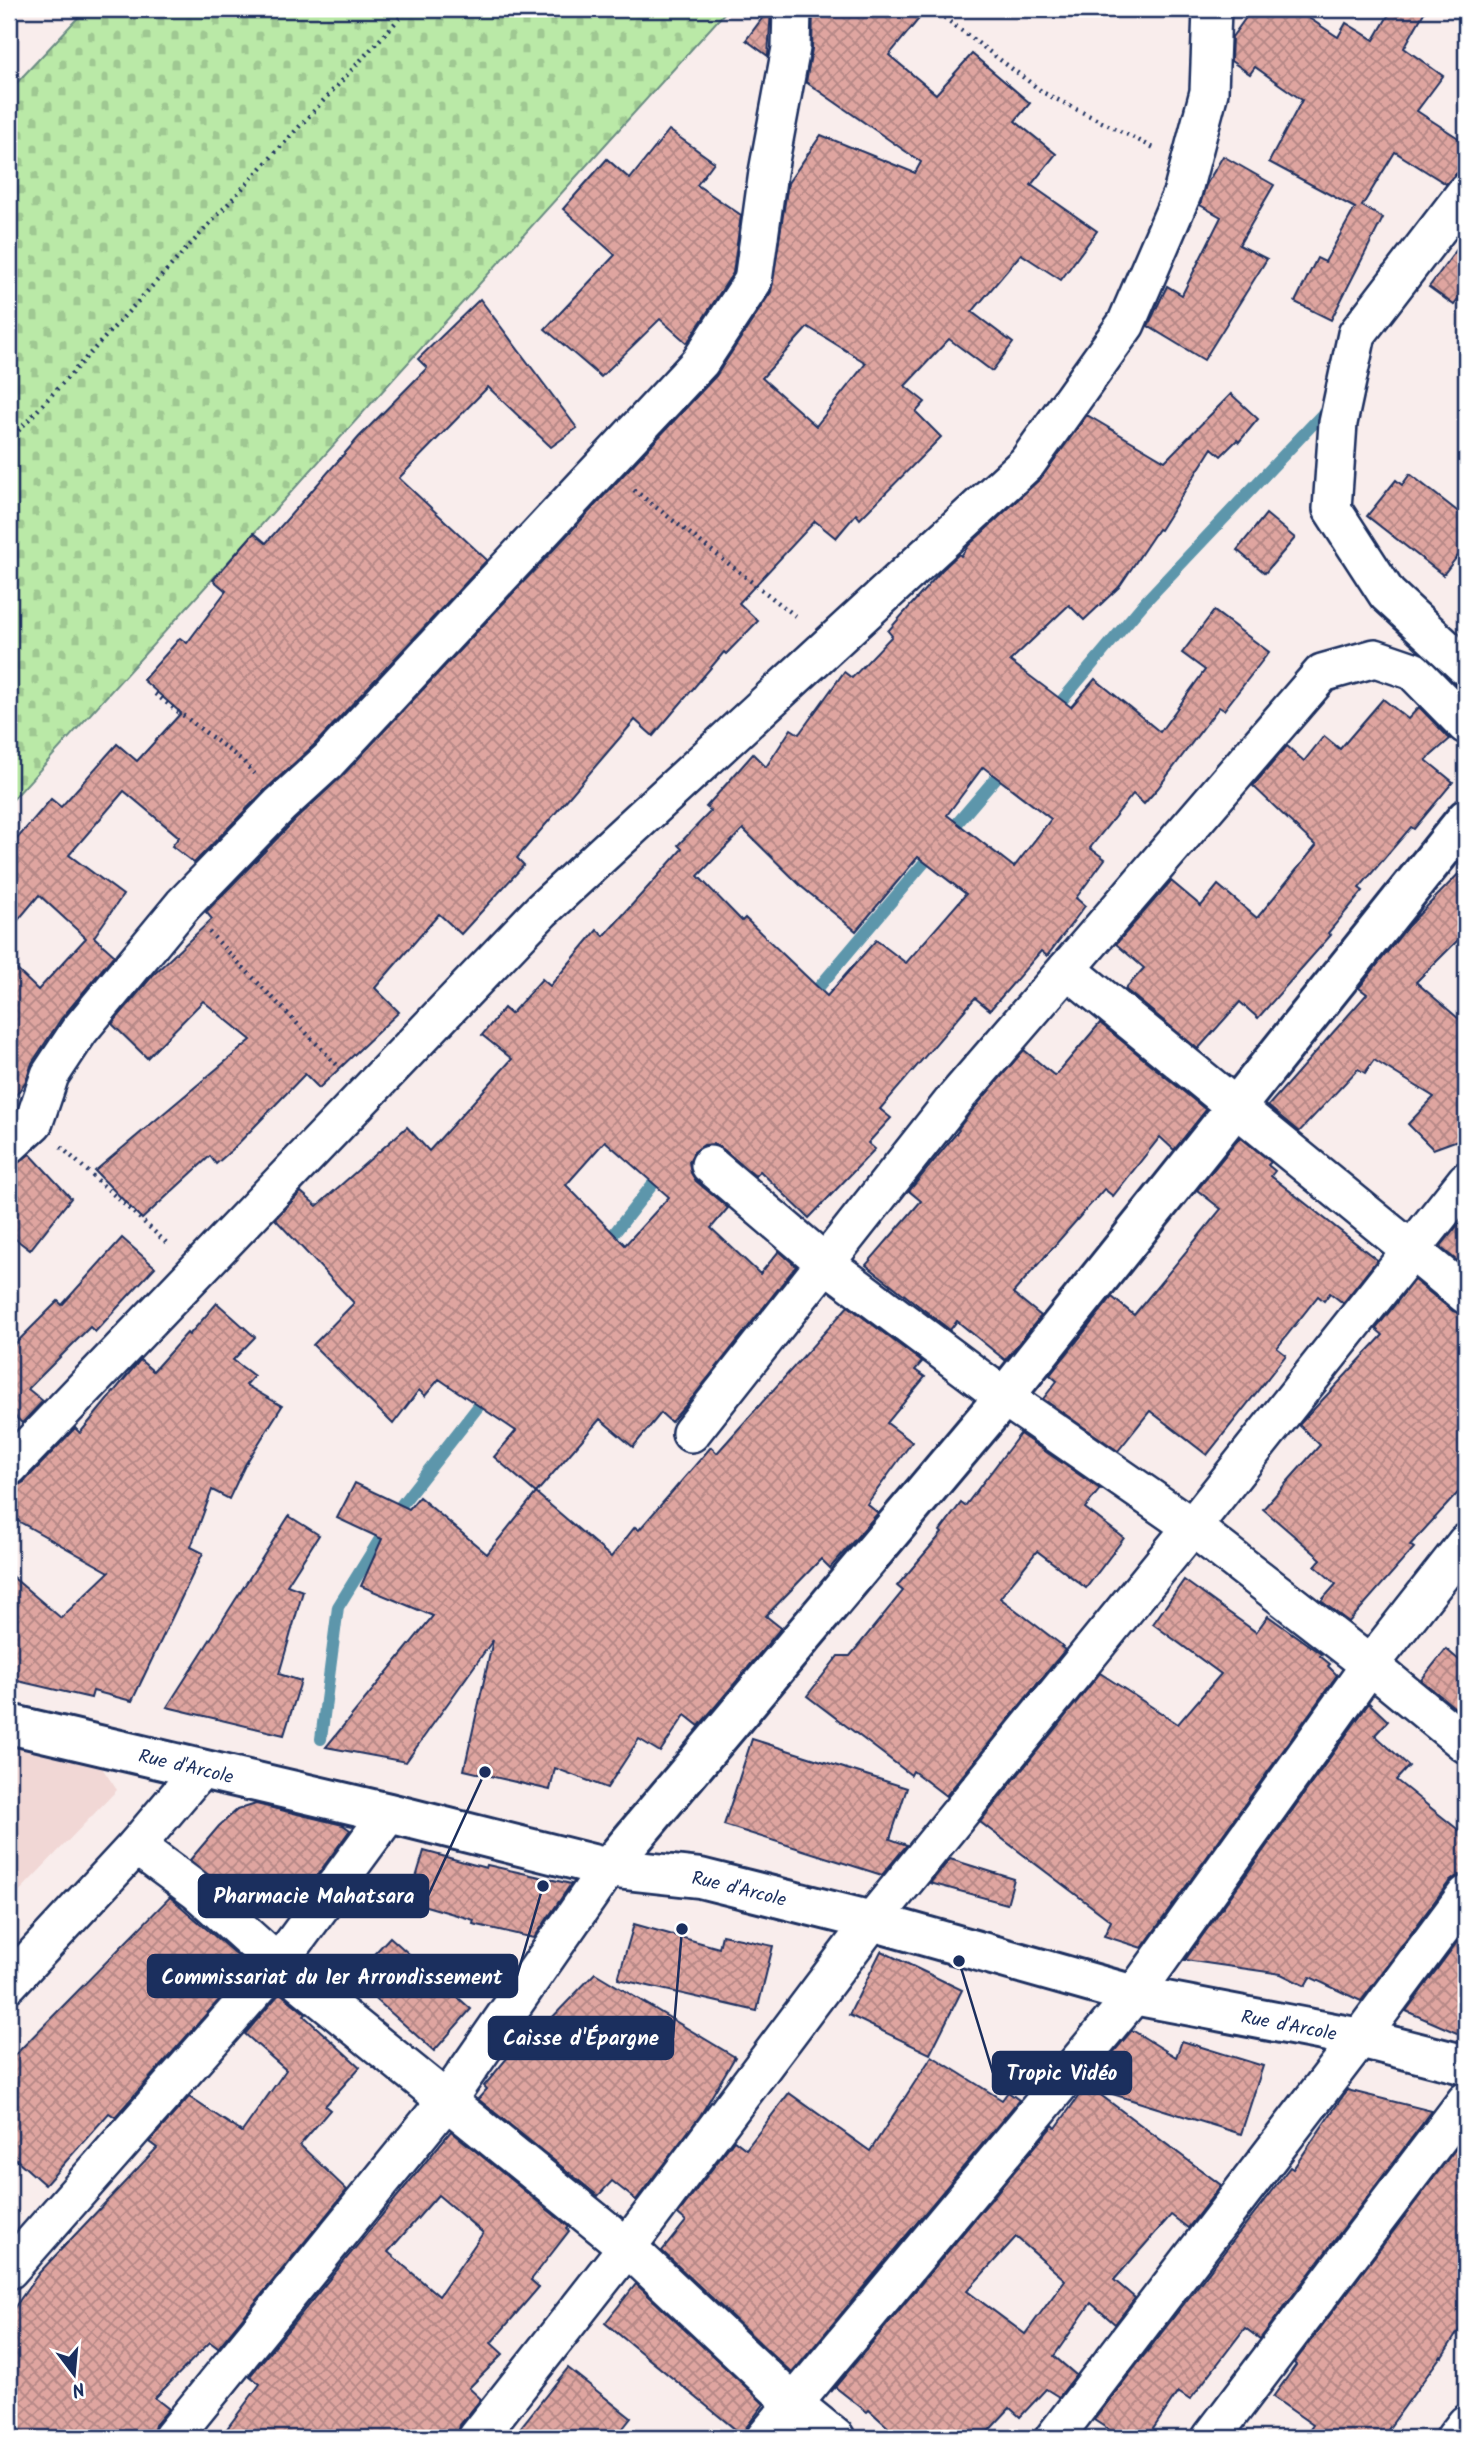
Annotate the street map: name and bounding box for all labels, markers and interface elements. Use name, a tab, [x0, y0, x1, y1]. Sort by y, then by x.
street label: Rue d'Arcole	[135, 1742, 237, 1793]
street label: Rue d'Arcole	[690, 1864, 790, 1916]
callout: Pharmacie Mahatsara	[199, 1875, 428, 1917]
text: Pharmacie Mahatsara	[213, 1881, 415, 1914]
callout: Commissariat du 1er Arrondissement	[148, 1955, 517, 1997]
text: Commissariat du 1er Arrondissement	[162, 1962, 503, 1995]
street label: Rue d'Arcole	[1238, 2003, 1339, 2050]
callout: Caisse d'Épargne	[489, 2017, 673, 2059]
text: Caisse d'Épargne	[503, 2023, 659, 2056]
callout: Tropic Vidéo	[993, 2052, 1131, 2094]
text: Tropic Vidéo	[1007, 2058, 1118, 2091]
north arrow	[38, 2338, 108, 2408]
text: N	[68, 2372, 88, 2404]

